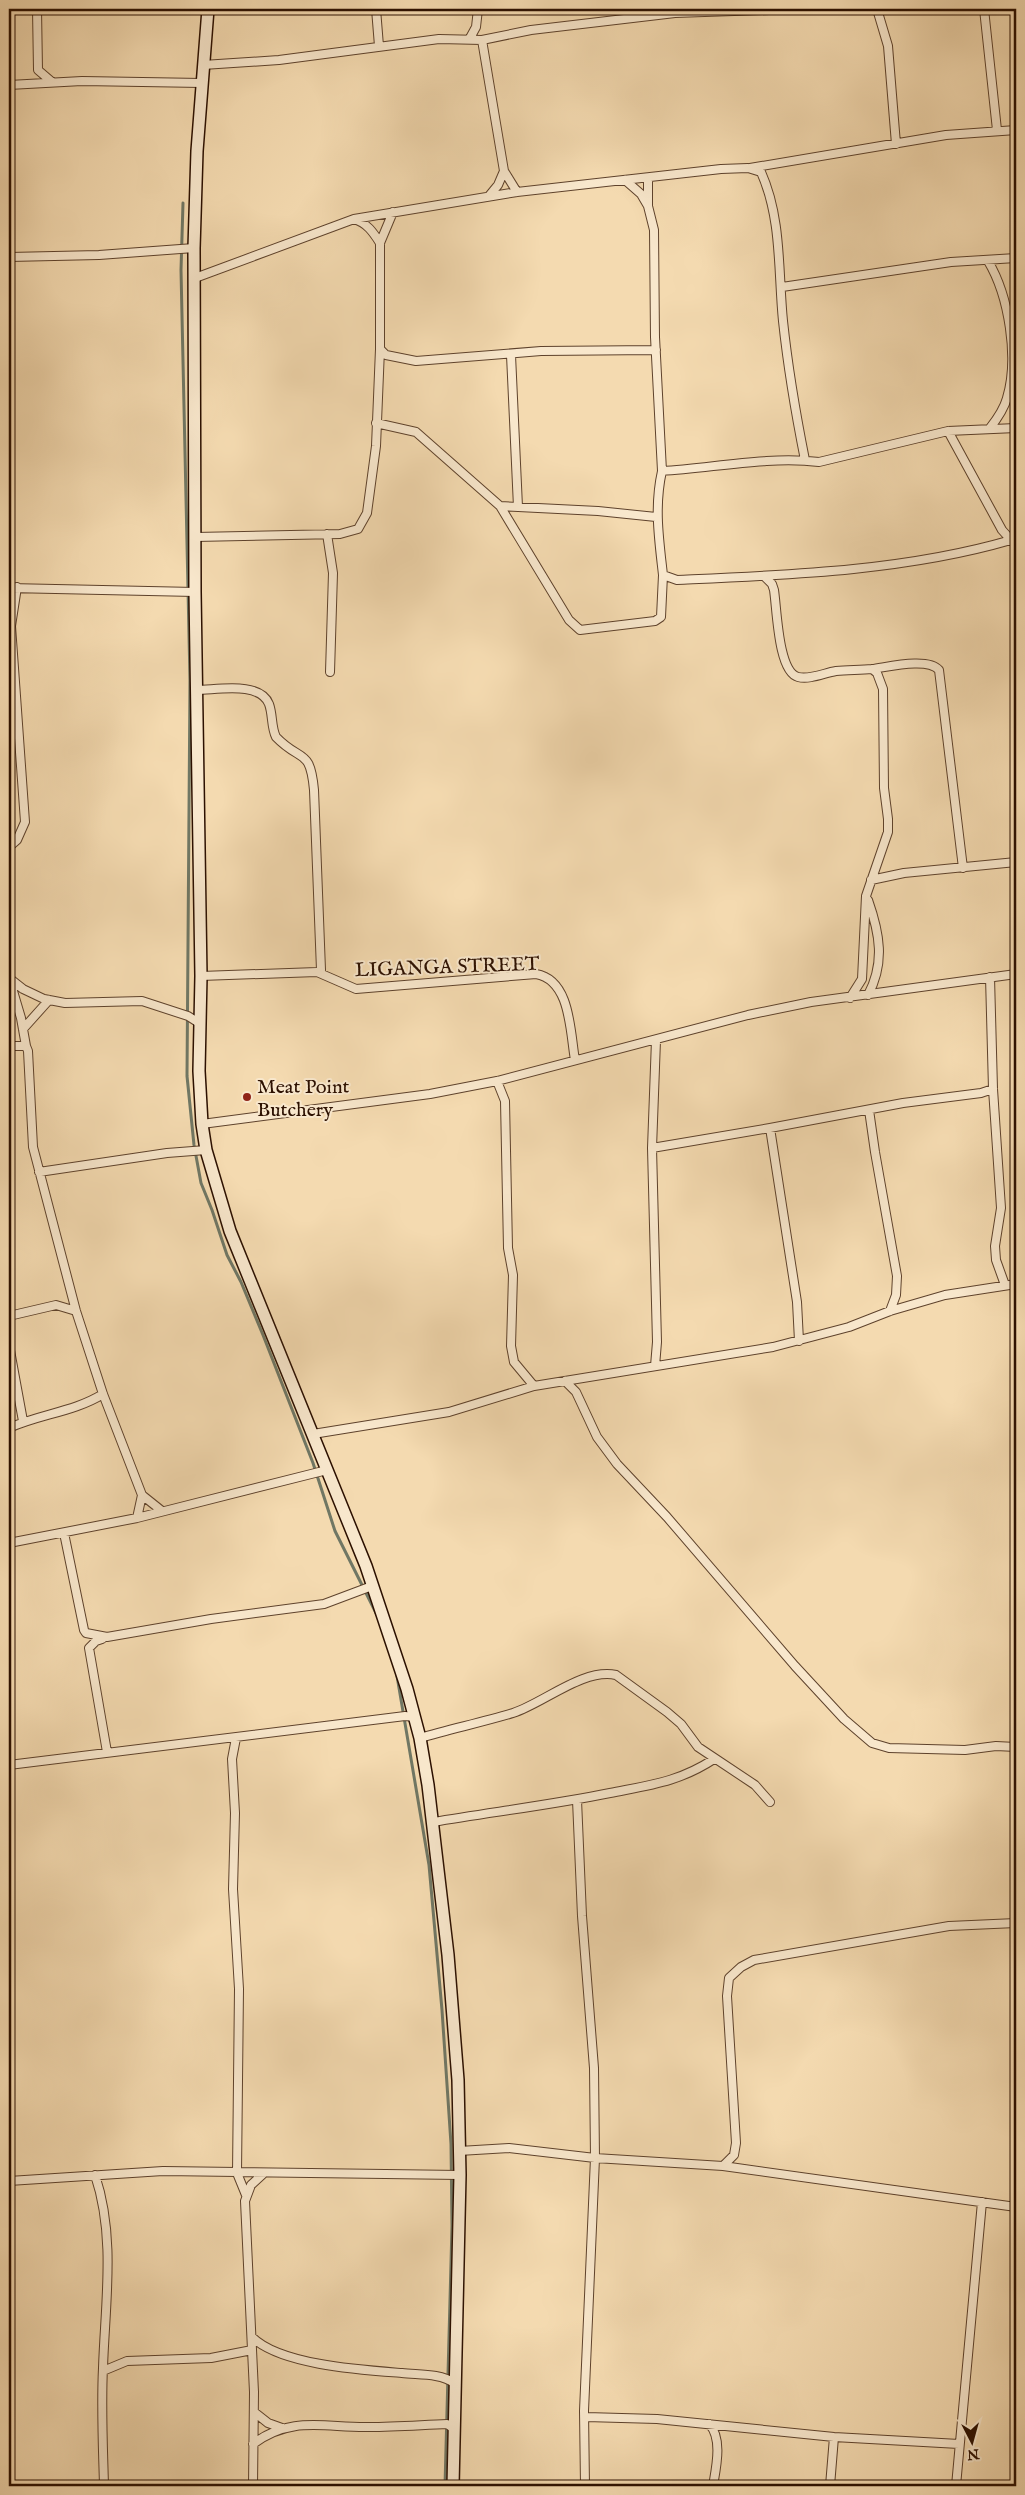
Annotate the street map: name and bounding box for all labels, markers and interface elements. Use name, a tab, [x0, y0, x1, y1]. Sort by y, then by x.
street label: LIGANGA STREET	[354, 952, 540, 983]
place label: Meat Point Butchery	[257, 1075, 350, 1123]
marker: Meat Point Butchery	[241, 1091, 253, 1103]
north arrow	[948, 2418, 998, 2468]
text: N	[966, 2444, 981, 2464]

